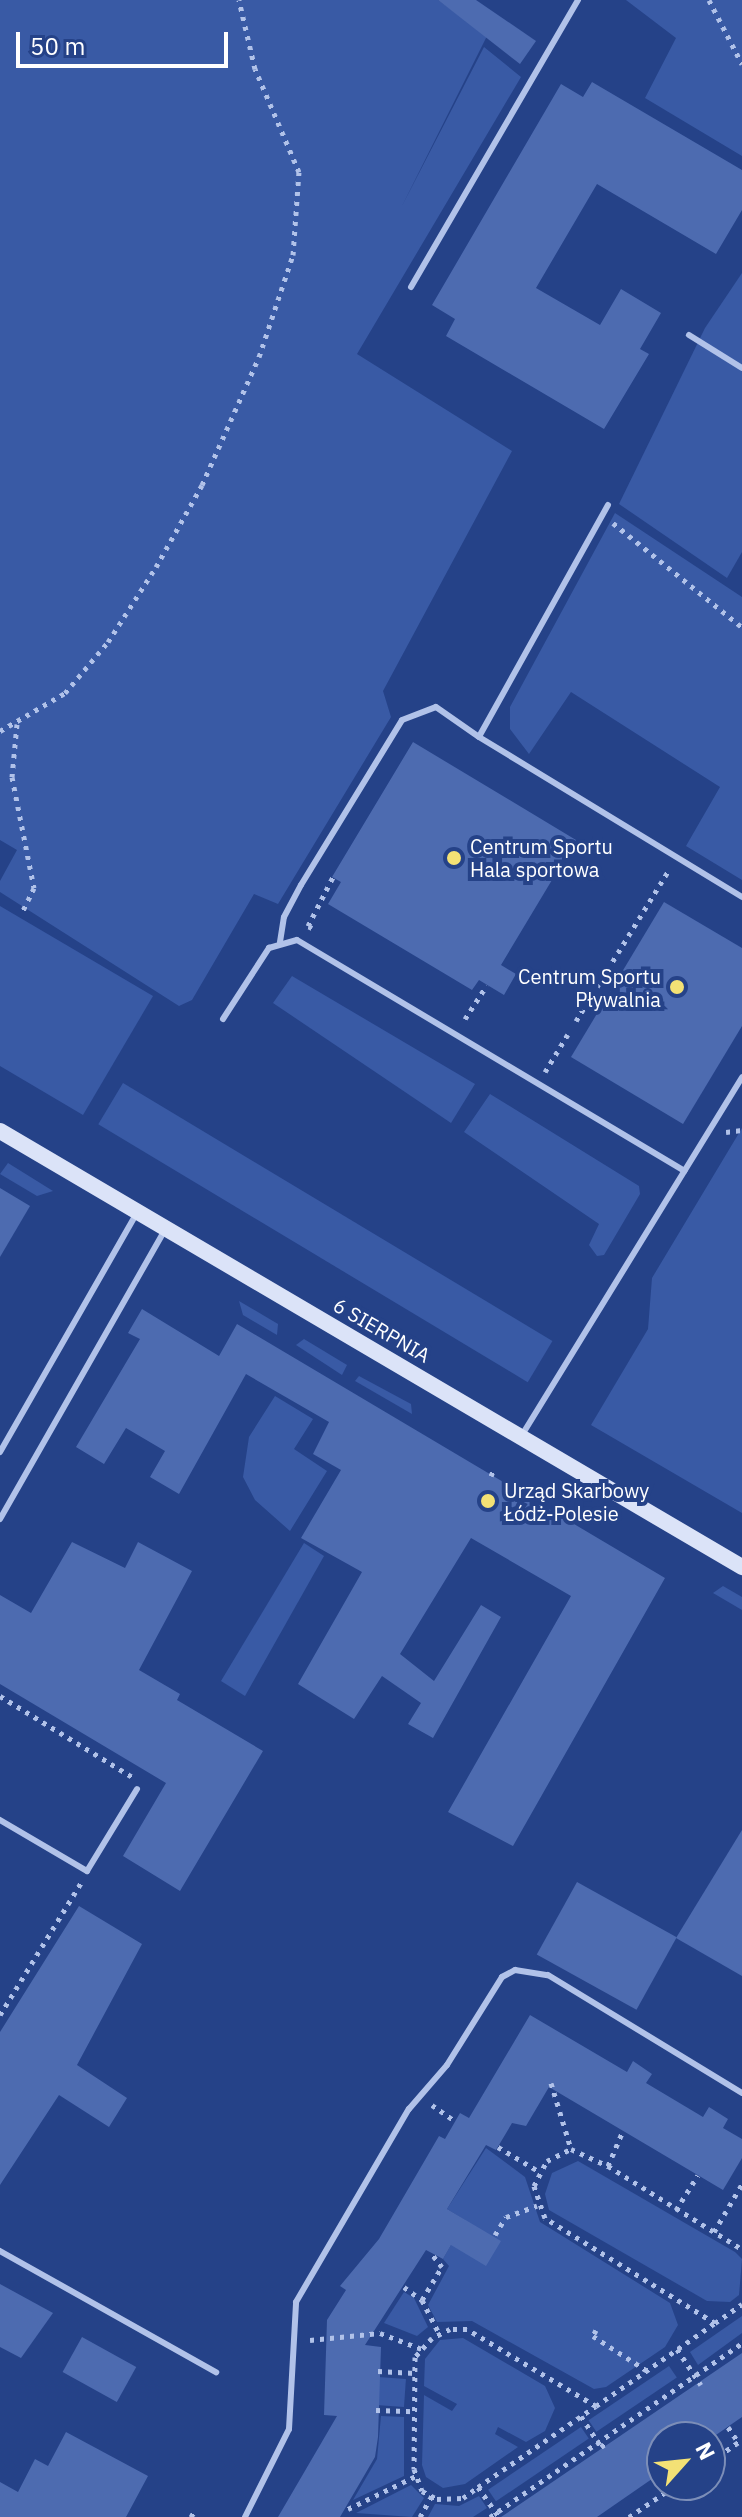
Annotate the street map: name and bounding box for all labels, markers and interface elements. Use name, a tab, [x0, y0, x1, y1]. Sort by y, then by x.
scale bar	[20, 16, 232, 66]
text: 50 m	[30, 30, 85, 62]
place label: Centrum Sportu Hala sportowa	[470, 834, 613, 881]
marker: Centrum Sportu Hala sportowa	[445, 849, 463, 867]
place label: Centrum Sportu Pływalnia	[518, 964, 661, 1011]
marker: Centrum Sportu Pływalnia	[668, 978, 686, 996]
street label: 6 SIERPNIA	[329, 1293, 435, 1367]
place label: Urząd Skarbowy Łódż-Polesie	[504, 1478, 649, 1525]
marker: Urząd Skarbowy Łódż-Polesie	[479, 1492, 497, 1510]
north arrow	[646, 2421, 726, 2501]
text: N	[690, 2437, 723, 2464]

